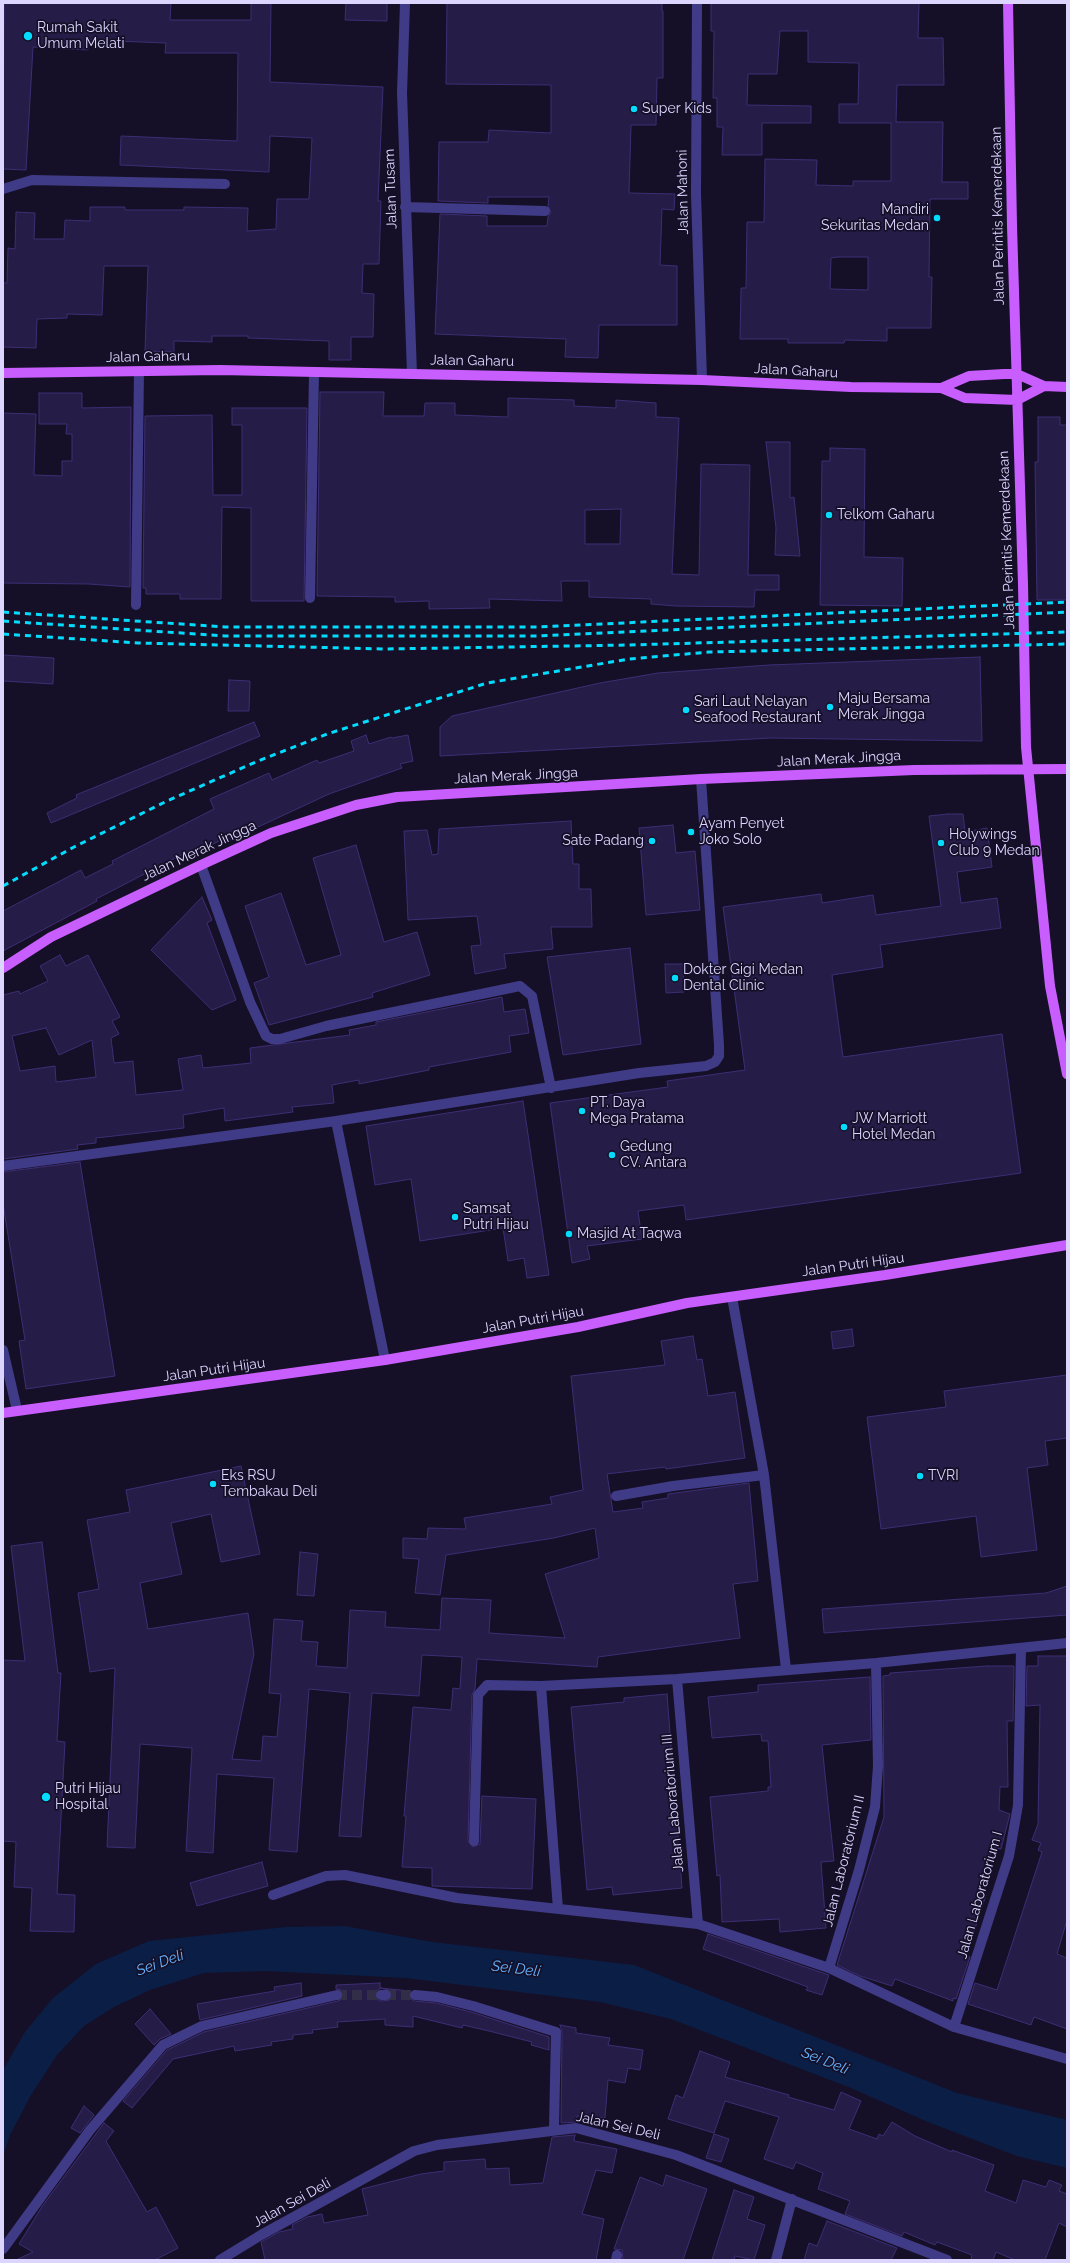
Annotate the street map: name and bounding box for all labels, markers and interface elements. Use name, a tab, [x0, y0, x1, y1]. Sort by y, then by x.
place label: Rumah Sakit Umum Melati	[37, 20, 125, 52]
marker: Rumah Sakit Umum Melati	[22, 30, 34, 42]
place label: Super Kids	[642, 101, 712, 117]
marker: Super Kids	[629, 104, 639, 114]
street label: Jalan Perintis Kemerdekaan	[988, 127, 1008, 305]
street label: Jalan Tusam	[381, 149, 401, 229]
street label: Jalan Mahoni	[674, 149, 692, 235]
place label: Mandiri Sekuritas Medan	[821, 202, 929, 234]
marker: Mandiri Sekuritas Medan	[932, 213, 942, 223]
street label: Jalan Gaharu	[106, 348, 190, 366]
street label: Jalan Gaharu	[430, 352, 514, 370]
street label: Jalan Gaharu	[754, 360, 838, 382]
street label: Jalan Perintis Kemerdekaan	[995, 450, 1019, 630]
place label: Telkom Gaharu	[837, 507, 934, 523]
marker: Telkom Gaharu	[824, 510, 834, 520]
place label: Maju Bersama Merak Jingga	[838, 691, 930, 724]
place label: Sari Laut Nelayan Seafood Restaurant	[694, 694, 821, 726]
marker: Maju Bersama Merak Jingga	[825, 702, 835, 712]
marker: Sari Laut Nelayan Seafood Restaurant	[681, 705, 691, 715]
street label: Jalan Merak Jingga	[777, 747, 901, 771]
street label: Jalan Merak Jingga	[454, 764, 578, 788]
place label: Ayam Penyet Joko Solo	[699, 816, 784, 848]
street label: Jalan Merak Jingga	[139, 817, 259, 885]
marker: Ayam Penyet Joko Solo	[686, 827, 696, 837]
place label: Holywings Club 9 Medan	[949, 827, 1040, 860]
place label: Sate Padang	[562, 833, 644, 849]
marker: Sate Padang	[647, 836, 657, 846]
marker: Holywings Club 9 Medan	[936, 838, 946, 848]
place label: Dokter Gigi Medan Dental Clinic	[683, 962, 803, 994]
marker: Dokter Gigi Medan Dental Clinic	[670, 973, 680, 983]
place label: PT. Daya Mega Pratama	[590, 1095, 684, 1128]
marker: PT. Daya Mega Pratama	[577, 1106, 587, 1116]
place label: JW Marriott Hotel Medan	[852, 1111, 935, 1144]
marker: JW Marriott Hotel Medan	[839, 1122, 849, 1132]
place label: Gedung CV. Antara	[620, 1139, 687, 1172]
marker: Gedung CV. Antara	[607, 1150, 617, 1160]
place label: Samsat Putri Hijau	[463, 1201, 529, 1234]
marker: Samsat Putri Hijau	[450, 1212, 460, 1222]
place label: Masjid At Taqwa	[577, 1226, 682, 1242]
marker: Masjid At Taqwa	[564, 1229, 574, 1239]
street label: Jalan Putri Hijau	[801, 1250, 905, 1280]
street label: Jalan Putri Hijau	[481, 1303, 585, 1337]
street label: Jalan Putri Hijau	[162, 1355, 266, 1385]
place label: Eks RSU Tembakau Deli	[221, 1468, 317, 1500]
place label: TVRI	[928, 1468, 959, 1484]
marker: TVRI	[915, 1471, 925, 1481]
marker: Eks RSU Tembakau Deli	[208, 1479, 218, 1489]
street label: Jalan Laboratorium III	[659, 1733, 687, 1873]
place label: Putri Hijau Hospital	[55, 1781, 121, 1814]
marker: Putri Hijau Hospital	[40, 1791, 52, 1803]
street label: Jalan Laboratorium II	[819, 1793, 869, 1929]
street label: Jalan Laboratorium I	[954, 1829, 1006, 1961]
water label: Sei Deli	[134, 1946, 186, 1980]
water label: Sei Deli	[490, 1957, 542, 1981]
water label: Sei Deli	[799, 2043, 851, 2079]
street label: Jalan Sei Deli	[574, 2108, 662, 2144]
street label: Jalan Sei Deli	[250, 2175, 334, 2231]

